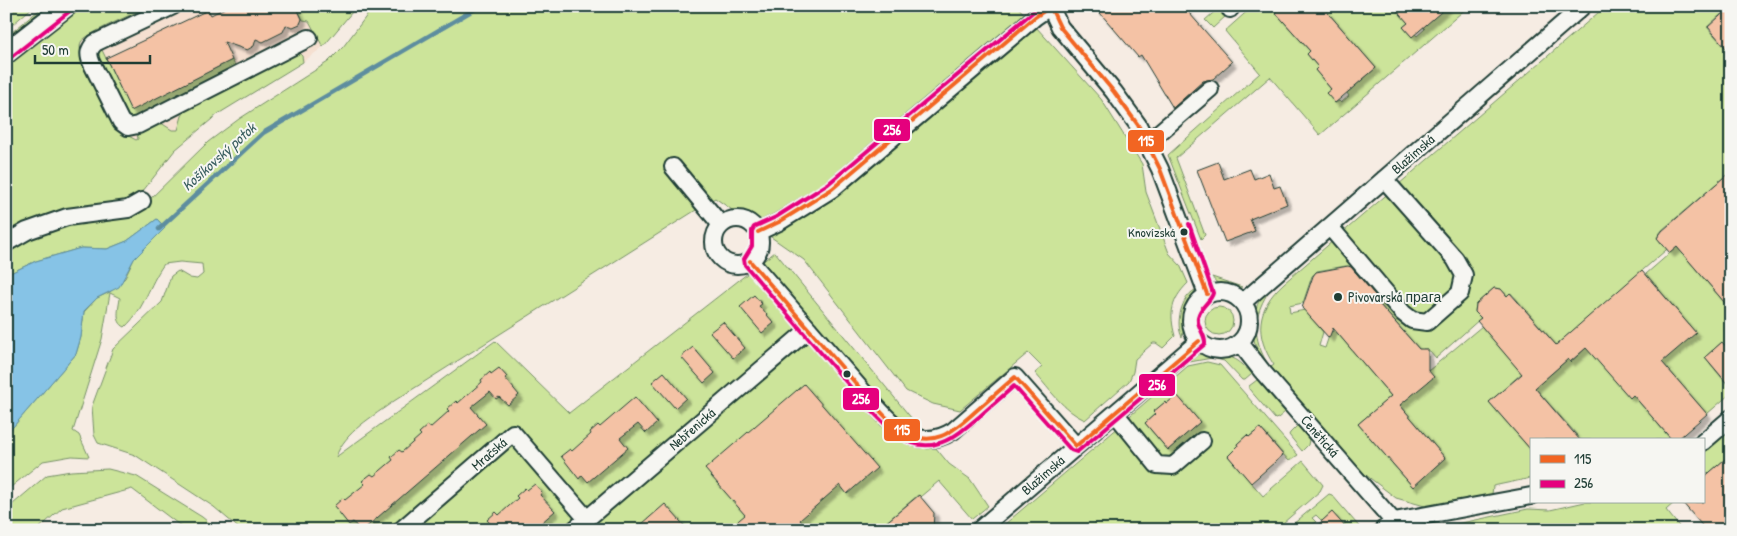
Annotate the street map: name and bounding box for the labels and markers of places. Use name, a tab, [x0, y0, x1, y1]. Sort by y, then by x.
place label: Knovízská	[1128, 223, 1175, 241]
marker: Knovízská	[1179, 227, 1189, 237]
place label: Pivovarská прага	[1348, 287, 1441, 306]
marker: Pivovarská прага	[1332, 291, 1344, 303]
unlabelled marker	[842, 369, 852, 379]

